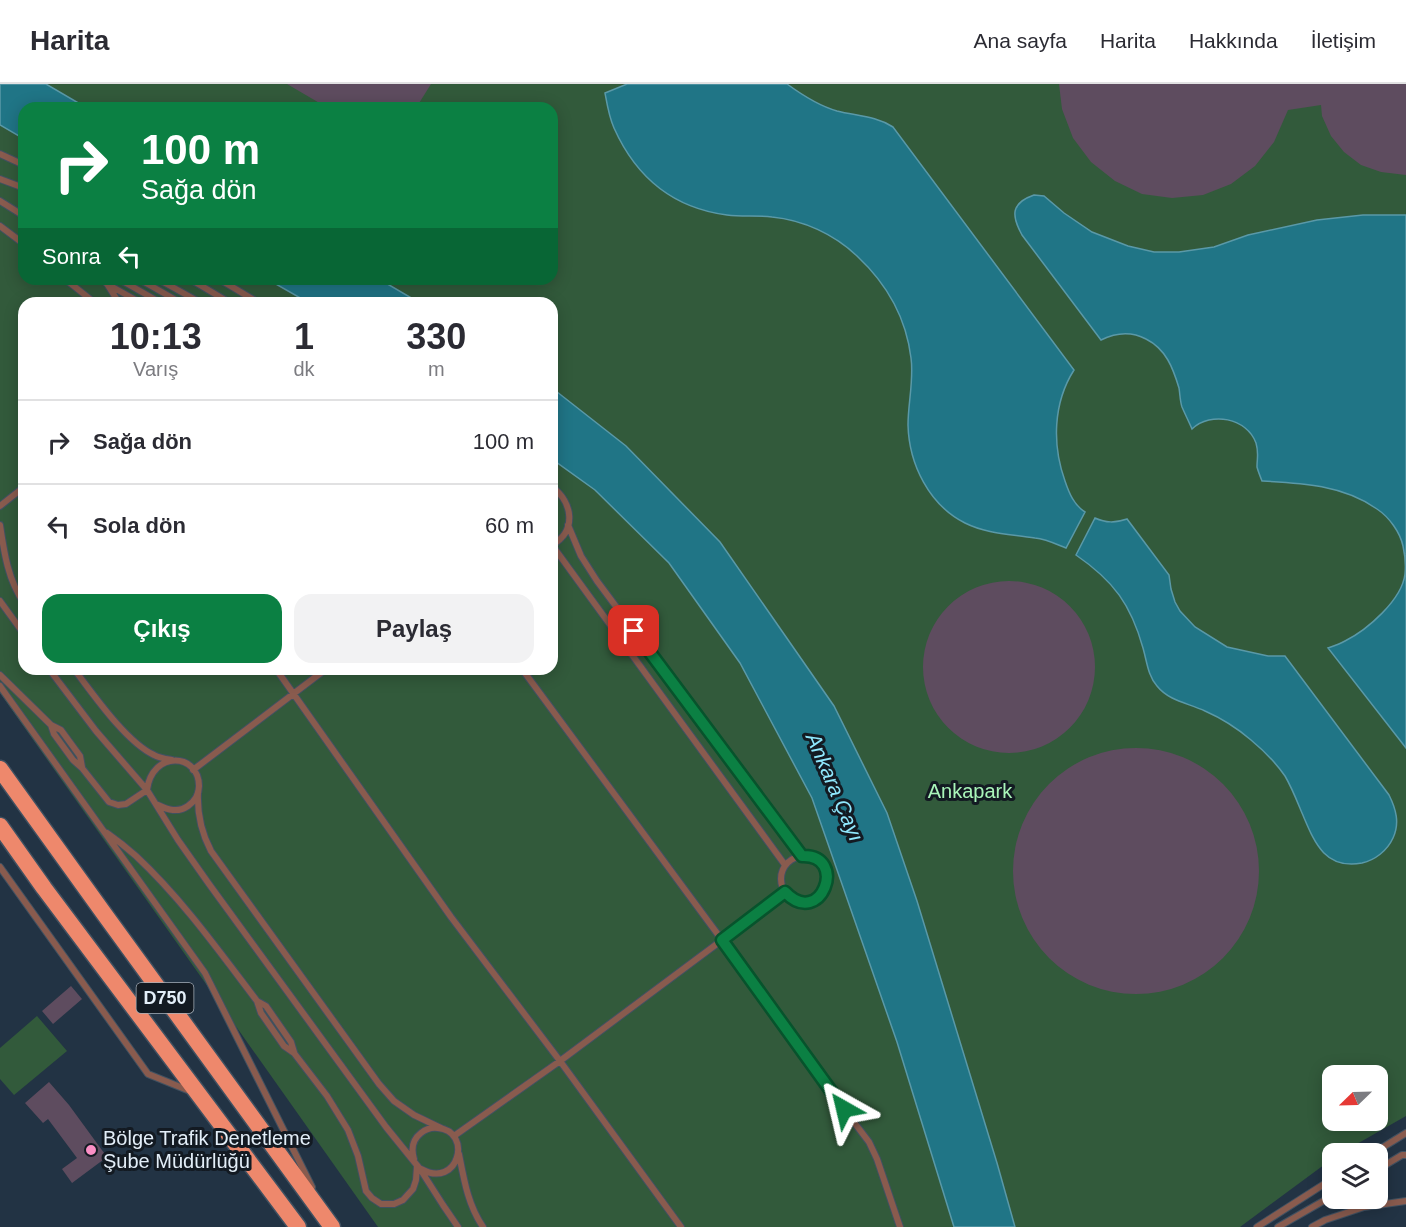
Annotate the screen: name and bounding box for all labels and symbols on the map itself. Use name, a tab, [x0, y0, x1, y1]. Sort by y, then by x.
pin	[608, 605, 659, 656]
water label: Ankara Çayı	[801, 727, 868, 845]
park label: Ankapark	[928, 780, 1013, 802]
road number: D750	[136, 983, 194, 1013]
north arrow	[1322, 1065, 1388, 1131]
position arrow	[812, 1077, 876, 1141]
place label: Bölge Trafik Denetleme Şube Müdürlüğü	[103, 1127, 311, 1172]
marker: Bölge Trafik Denetleme Şube Müdürlüğü	[84, 1143, 98, 1157]

